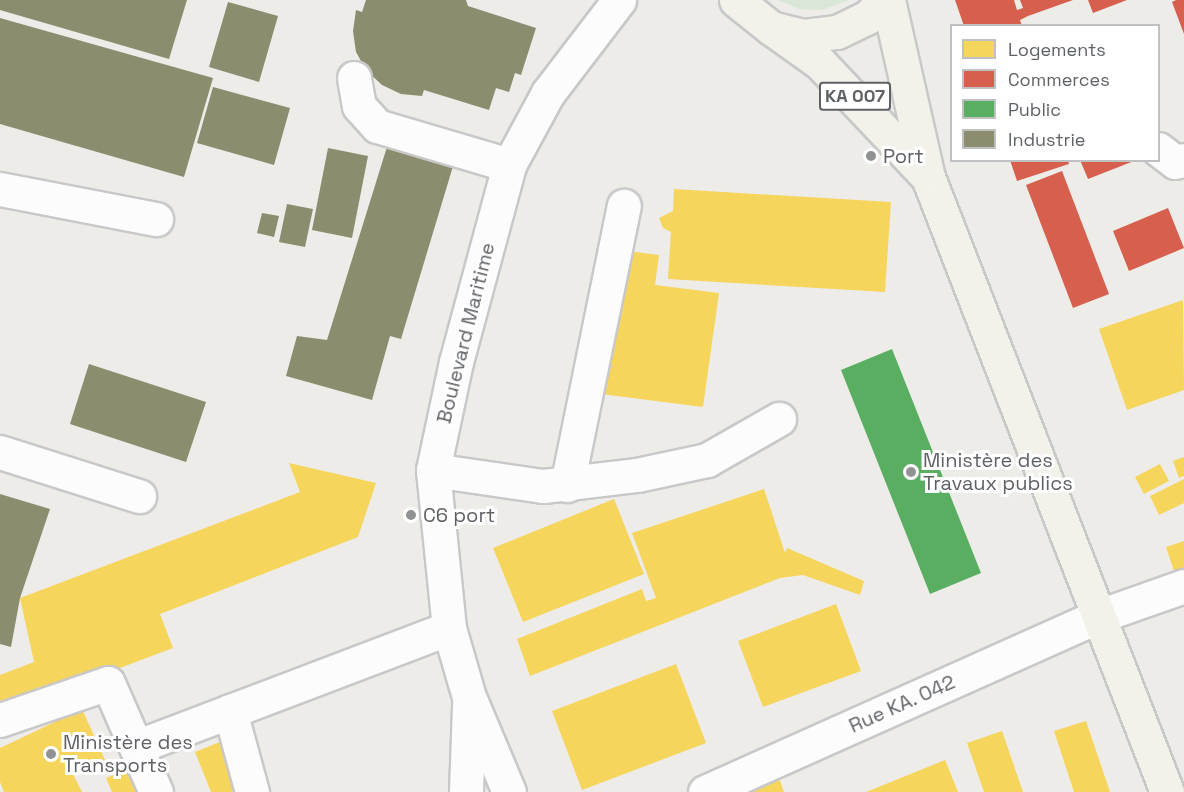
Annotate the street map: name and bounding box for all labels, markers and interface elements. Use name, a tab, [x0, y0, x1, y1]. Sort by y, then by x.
legend	[950, 24, 1160, 162]
text: Logements	[1008, 38, 1106, 61]
text: Commerces	[1008, 68, 1110, 91]
road number: KA 007	[818, 81, 892, 111]
text: Public	[1008, 98, 1061, 121]
text: Industrie	[1008, 128, 1085, 151]
place label: Port	[883, 144, 924, 168]
marker: Port	[864, 149, 878, 163]
street label: Boulevard Maritime	[432, 240, 500, 426]
place label: Ministère des Travaux publics	[923, 448, 1073, 495]
marker: Ministère des Travaux publics	[904, 465, 918, 479]
place label: C6 port	[423, 503, 495, 527]
marker: C6 port	[404, 508, 418, 522]
street label: Rue KA. 042	[845, 670, 959, 738]
place label: Ministère des Transports	[63, 730, 193, 777]
marker: Ministère des Transports	[44, 747, 58, 761]

